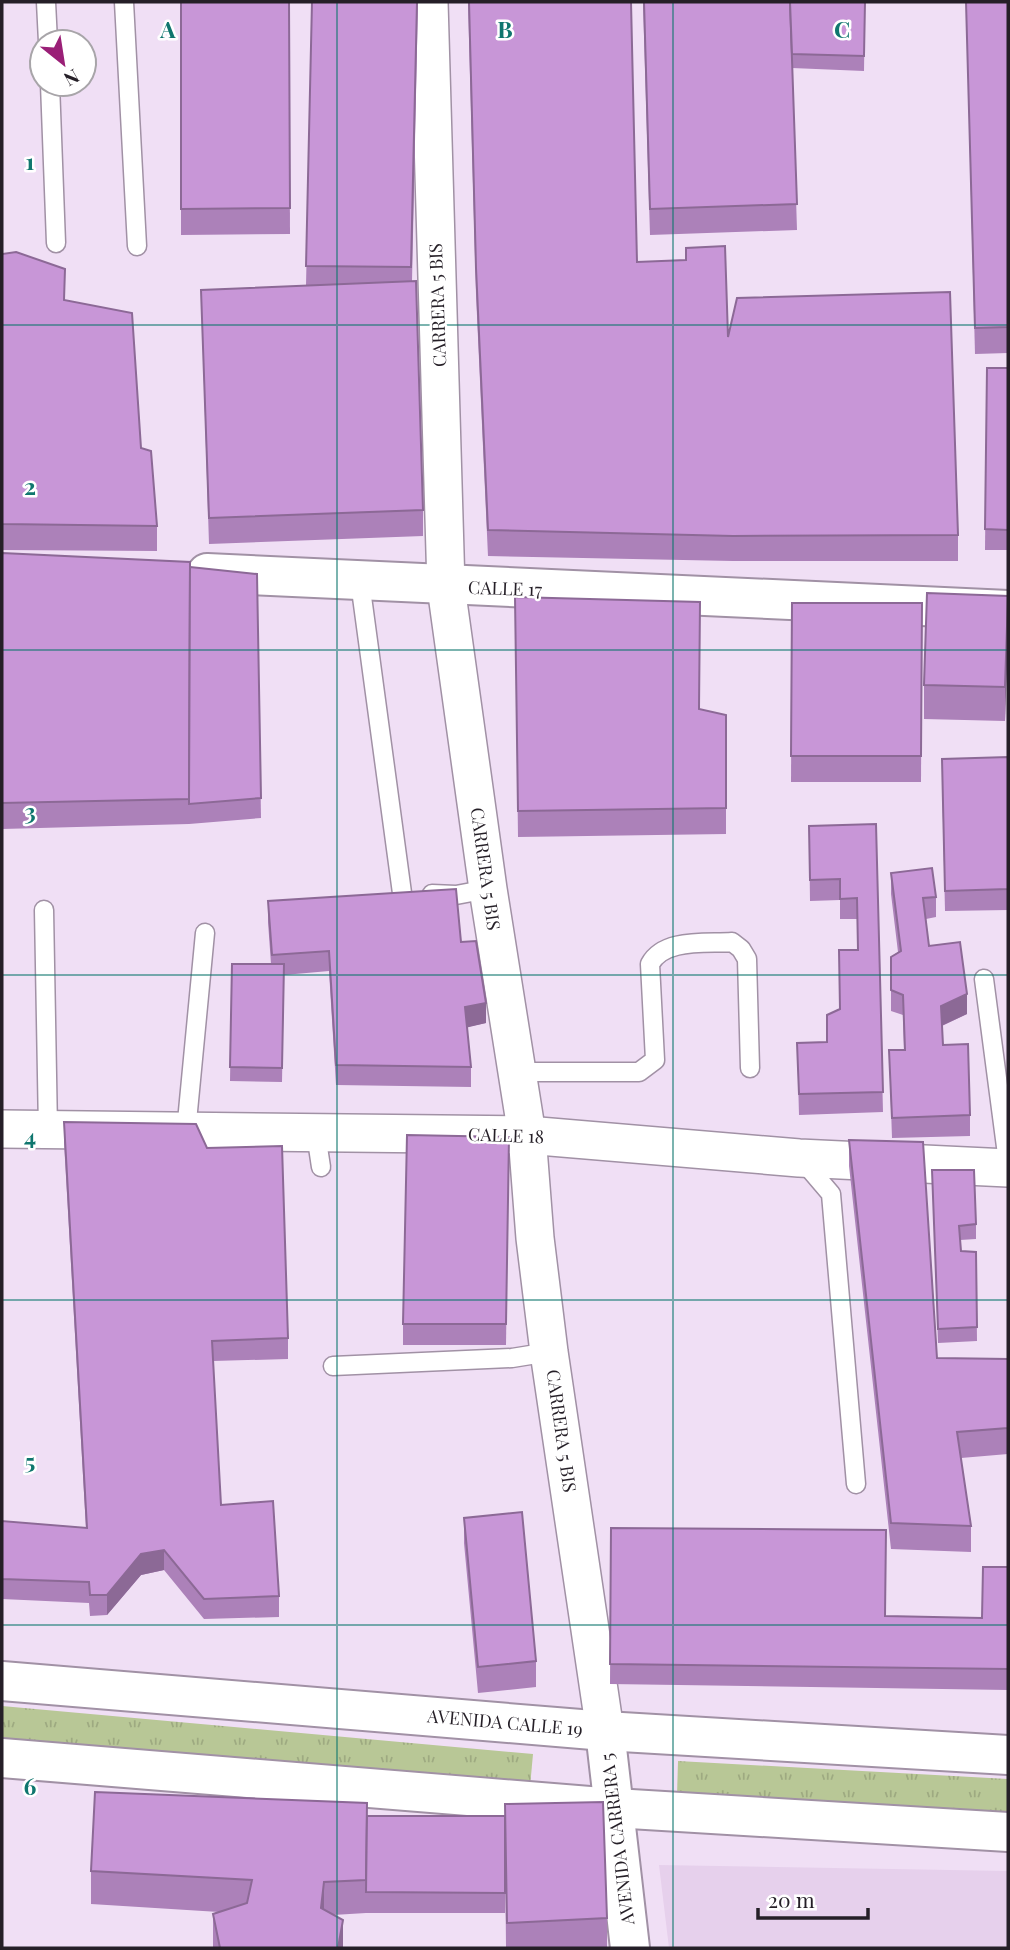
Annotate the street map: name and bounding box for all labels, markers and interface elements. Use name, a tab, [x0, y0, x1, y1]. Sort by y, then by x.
text: A	[159, 13, 176, 44]
text: B	[497, 13, 513, 44]
text: C	[834, 13, 850, 44]
north arrow	[28, 28, 98, 98]
text: N	[59, 64, 84, 93]
text: 1	[26, 145, 35, 176]
street label: CARRERA 5 BIS	[423, 243, 451, 367]
text: 2	[24, 470, 36, 501]
street label: CALLE 17	[468, 575, 543, 601]
text: 3	[24, 795, 36, 826]
street label: CARRERA 5 BIS	[465, 806, 506, 932]
text: 4	[24, 1120, 36, 1151]
street label: CALLE 18	[468, 1122, 544, 1148]
street label: CARRERA 5 BIS	[541, 1368, 582, 1494]
text: 5	[25, 1445, 35, 1476]
street label: AVENIDA CALLE 19	[425, 1703, 584, 1741]
street label: AVENIDA CARRERA 5	[595, 1752, 640, 1927]
text: 6	[24, 1770, 37, 1801]
scale bar	[758, 1876, 868, 1920]
text: 20 m	[768, 1885, 815, 1913]

